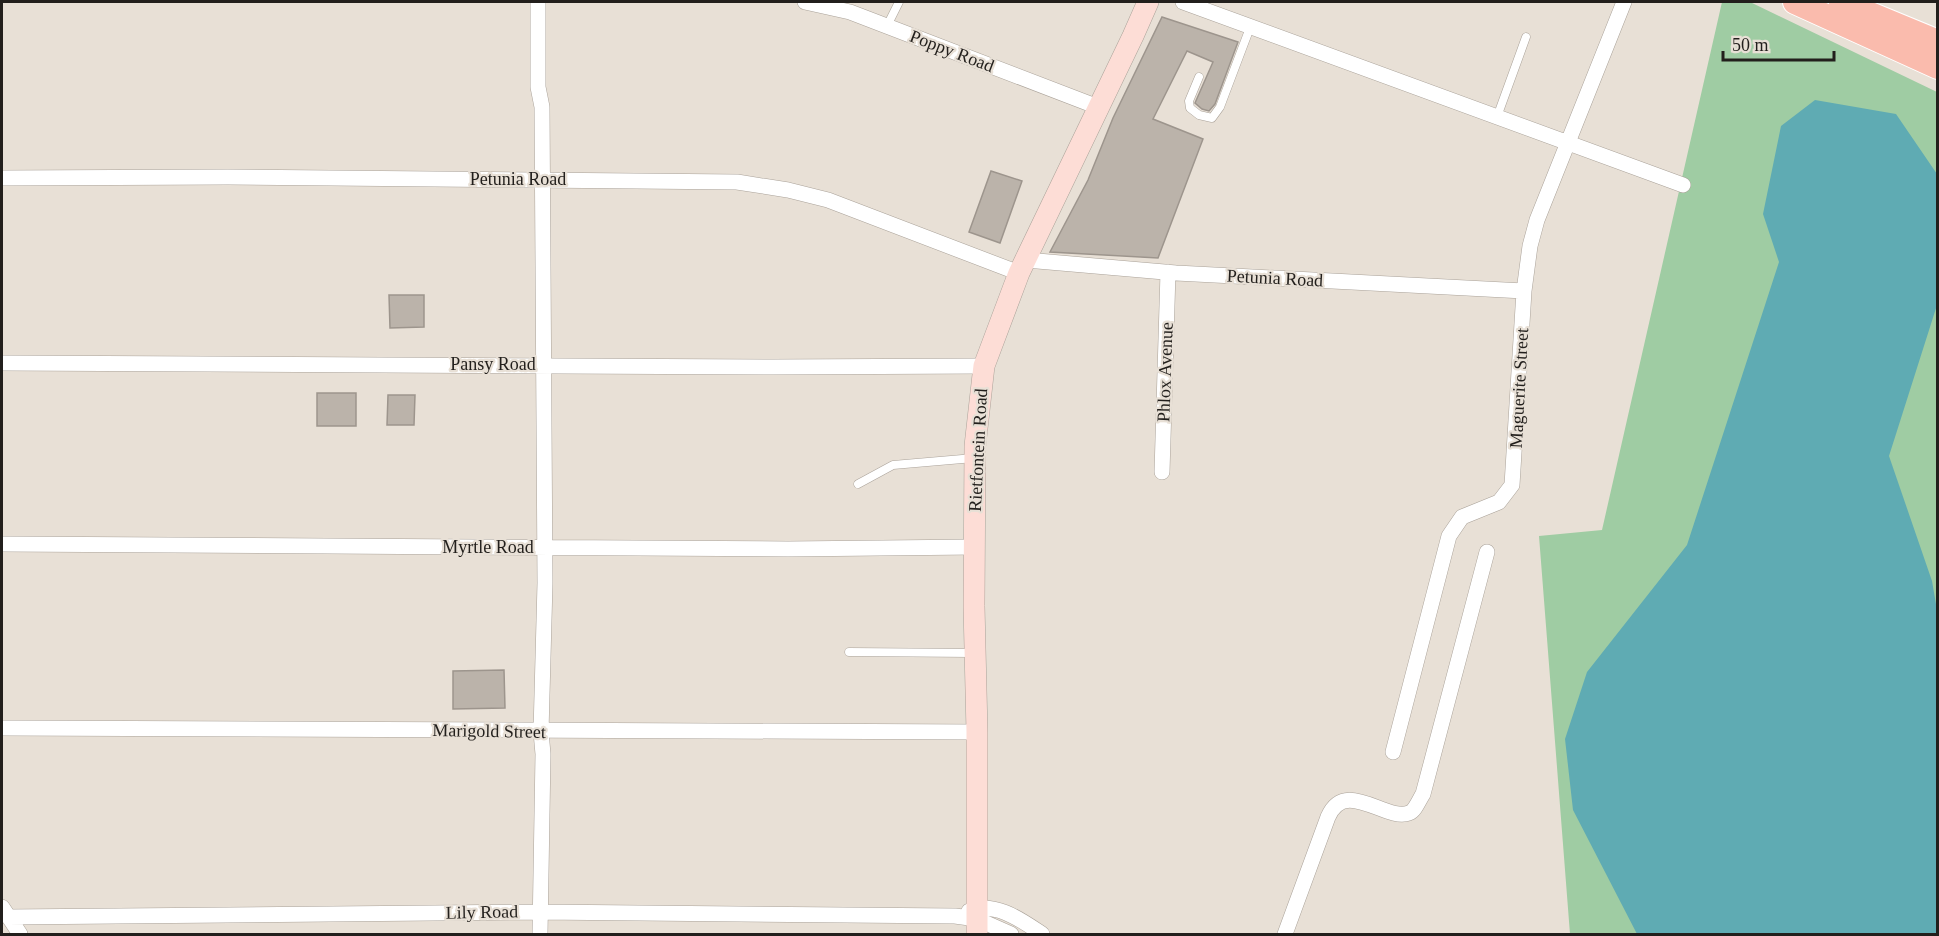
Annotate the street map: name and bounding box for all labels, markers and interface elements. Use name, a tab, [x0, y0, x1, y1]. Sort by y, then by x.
scale bar	[1723, 24, 1834, 62]
street label: Poppy Road	[907, 26, 997, 76]
text: 50 m	[1732, 35, 1769, 55]
street label: Petunia Road	[470, 169, 566, 189]
street label: Petunia Road	[1226, 265, 1324, 291]
street label: Phlox Avenue	[1153, 322, 1177, 422]
street label: Maguerite Street	[1506, 327, 1532, 449]
street label: Pansy Road	[450, 354, 536, 374]
street label: Rietfontein Road	[965, 388, 991, 512]
street label: Myrtle Road	[442, 537, 534, 557]
street label: Marigold Street	[432, 720, 546, 742]
street label: Lily Road	[446, 901, 518, 923]

